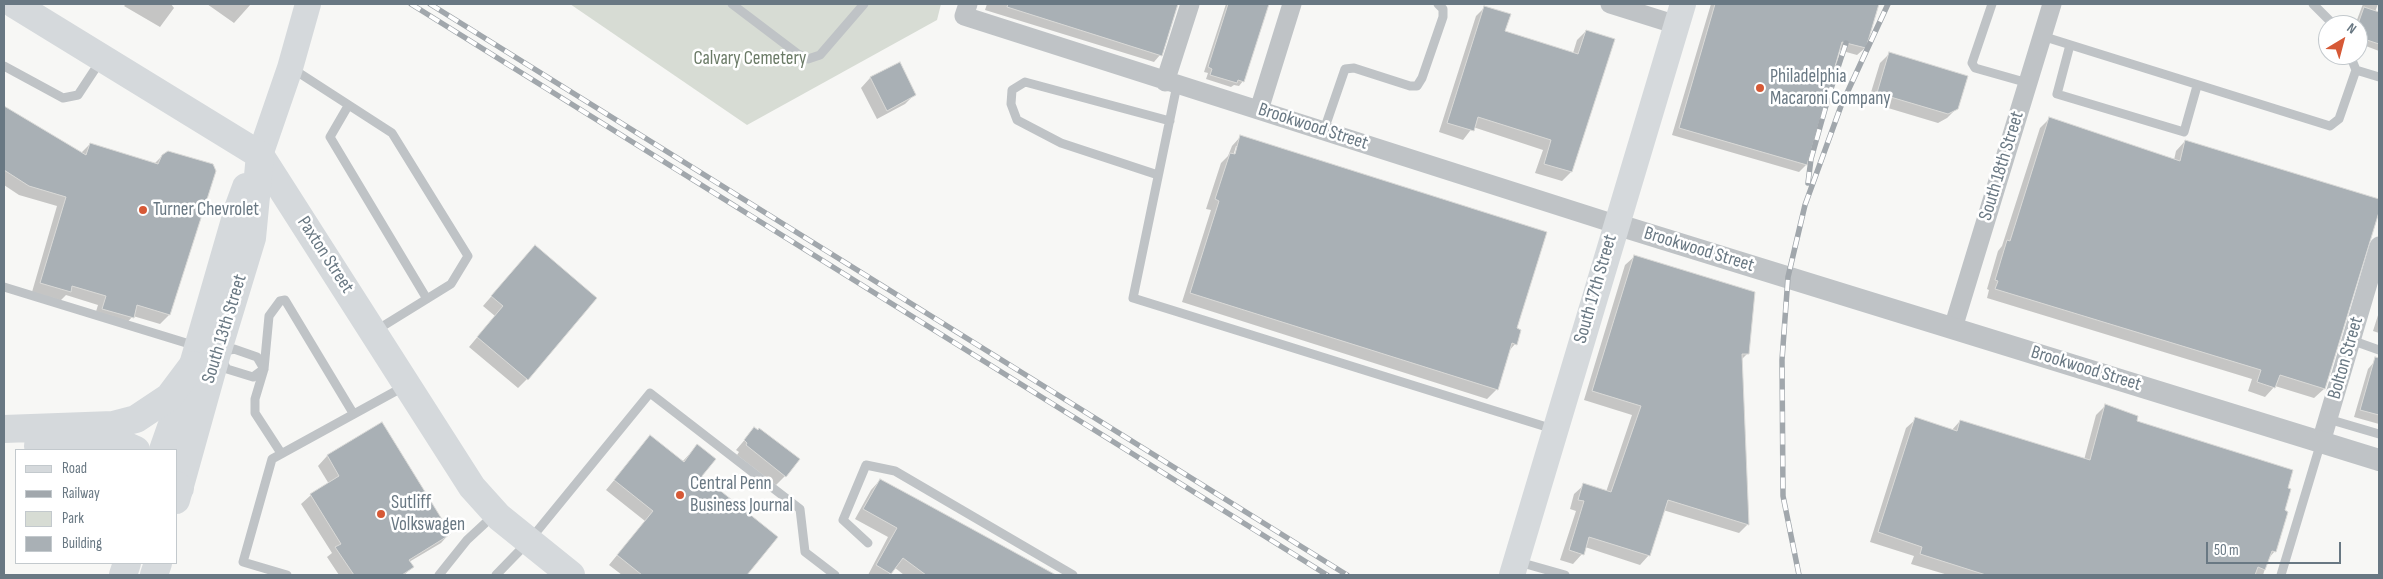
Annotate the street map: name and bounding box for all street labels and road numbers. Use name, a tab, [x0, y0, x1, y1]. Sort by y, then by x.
street label: Brookwood Street	[1255, 99, 1371, 155]
street label: South 18th Street	[1975, 109, 2029, 223]
street label: Paxton Street	[292, 212, 358, 298]
street label: Brookwood Street	[1641, 222, 1757, 278]
street label: South 17th Street	[1570, 232, 1622, 346]
street label: South 13th Street	[198, 272, 252, 386]
street label: Bolton Street	[2323, 314, 2369, 402]
street label: Brookwood Street	[2028, 341, 2144, 397]

